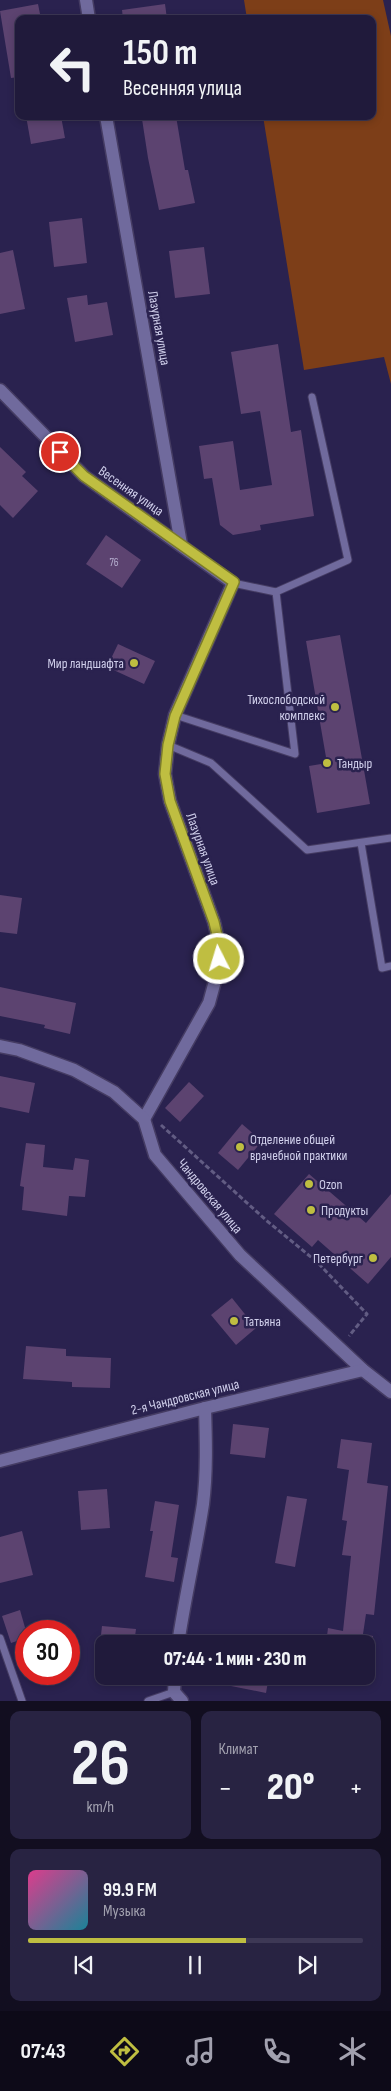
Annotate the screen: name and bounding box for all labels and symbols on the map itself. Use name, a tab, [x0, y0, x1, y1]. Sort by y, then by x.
street label: Лазурная улица	[144, 289, 174, 367]
pin	[39, 431, 81, 473]
street label: Весенняя улица	[95, 462, 167, 520]
house number: 76	[109, 556, 119, 569]
place label: Мир ландшафта	[48, 655, 124, 672]
marker: Мир ландшафта	[128, 657, 140, 669]
place label: Тихослободской комплекс	[247, 691, 325, 724]
marker: Тихослободской комплекс	[329, 701, 341, 713]
place label: Тандыр	[337, 755, 373, 772]
marker: Тандыр	[321, 757, 333, 769]
street label: Лазурная улица	[182, 811, 224, 887]
position arrow	[192, 932, 244, 984]
place label: Отделение общей врачебной практики	[250, 1131, 348, 1164]
marker: Отделение общей врачебной практики	[234, 1141, 246, 1153]
street label: Чандровская улица	[174, 1155, 246, 1237]
place label: Ozon	[319, 1176, 343, 1193]
marker: Ozon	[303, 1178, 315, 1190]
place label: Продукты	[321, 1202, 368, 1219]
marker: Продукты	[305, 1204, 317, 1216]
place label: Петербург	[313, 1250, 363, 1267]
marker: Петербург	[367, 1252, 379, 1264]
place label: Татьяна	[244, 1313, 281, 1330]
marker: Татьяна	[228, 1315, 240, 1327]
street label: 2-я Чандровская улица	[129, 1375, 241, 1419]
speed limit sign: 30	[15, 1620, 80, 1685]

